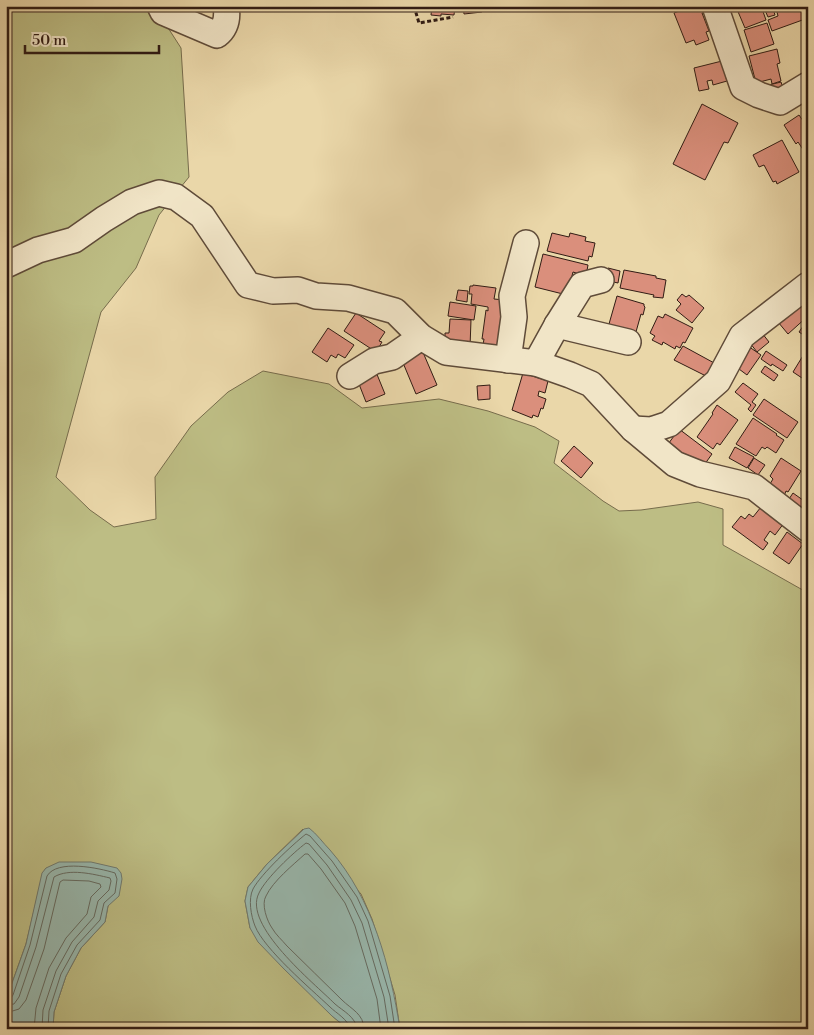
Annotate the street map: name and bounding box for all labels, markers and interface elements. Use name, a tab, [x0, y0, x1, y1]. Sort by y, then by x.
scale bar	[25, 22, 159, 54]
text: 50 m	[32, 31, 66, 50]

